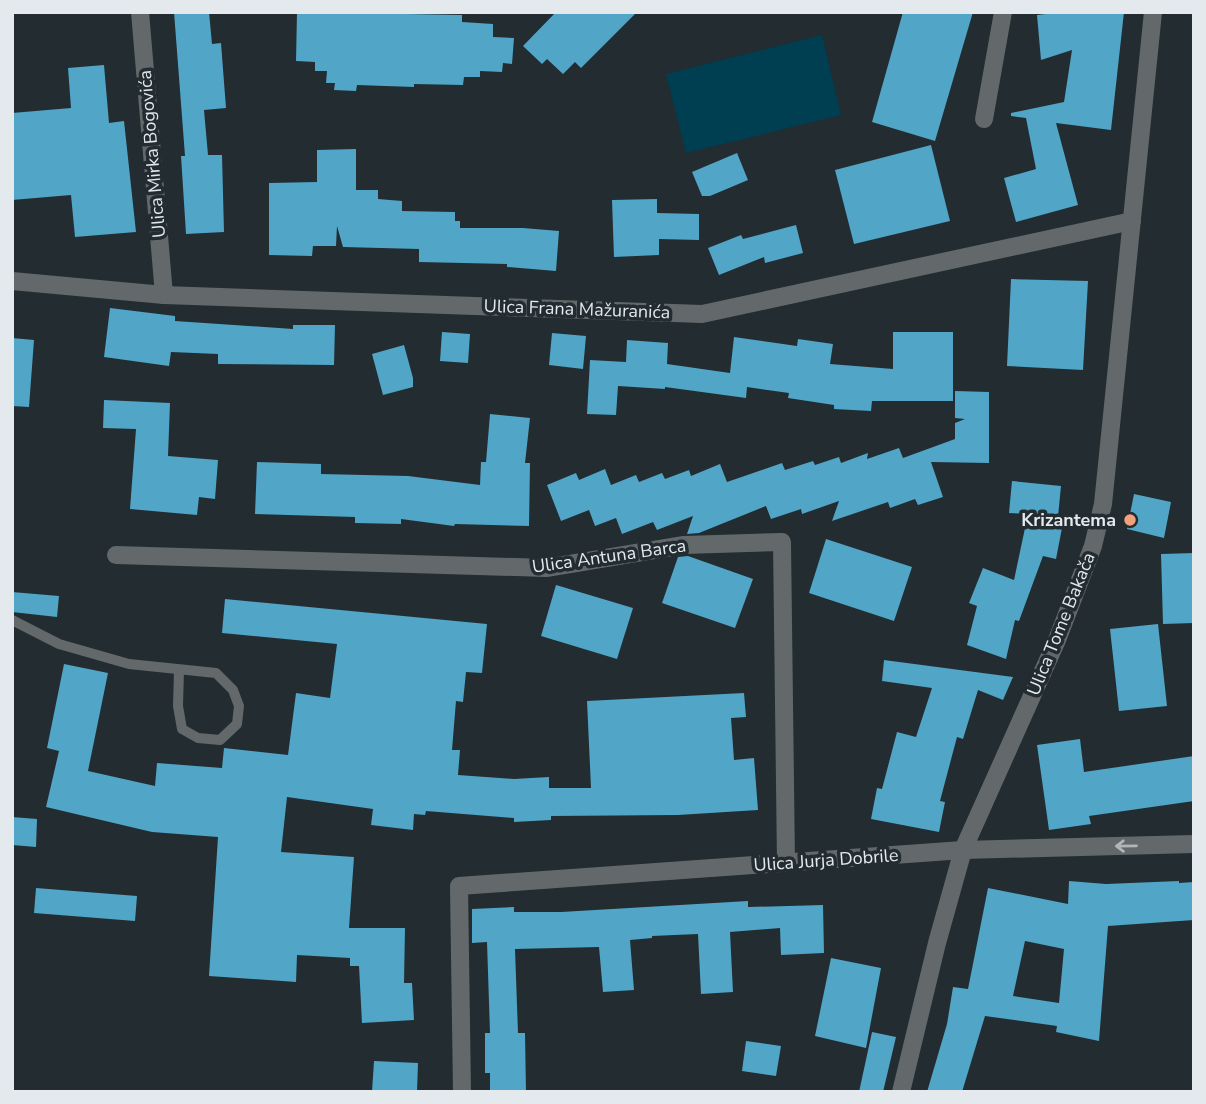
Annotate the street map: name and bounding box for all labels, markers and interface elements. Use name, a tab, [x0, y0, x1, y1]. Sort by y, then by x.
street label: Ulica Mirka Bogovića	[133, 69, 171, 239]
street label: Ulica Frana Mažuranića	[483, 294, 671, 324]
place label: Krizantema	[1021, 508, 1116, 532]
marker: Krizantema	[1122, 512, 1138, 528]
street label: Ulica Antuna Barca	[531, 533, 687, 579]
street label: Ulica Tome Bakača	[1021, 549, 1101, 699]
one-way arrow	[1114, 839, 1137, 853]
street label: Ulica Jurja Dobrile	[753, 843, 899, 877]

